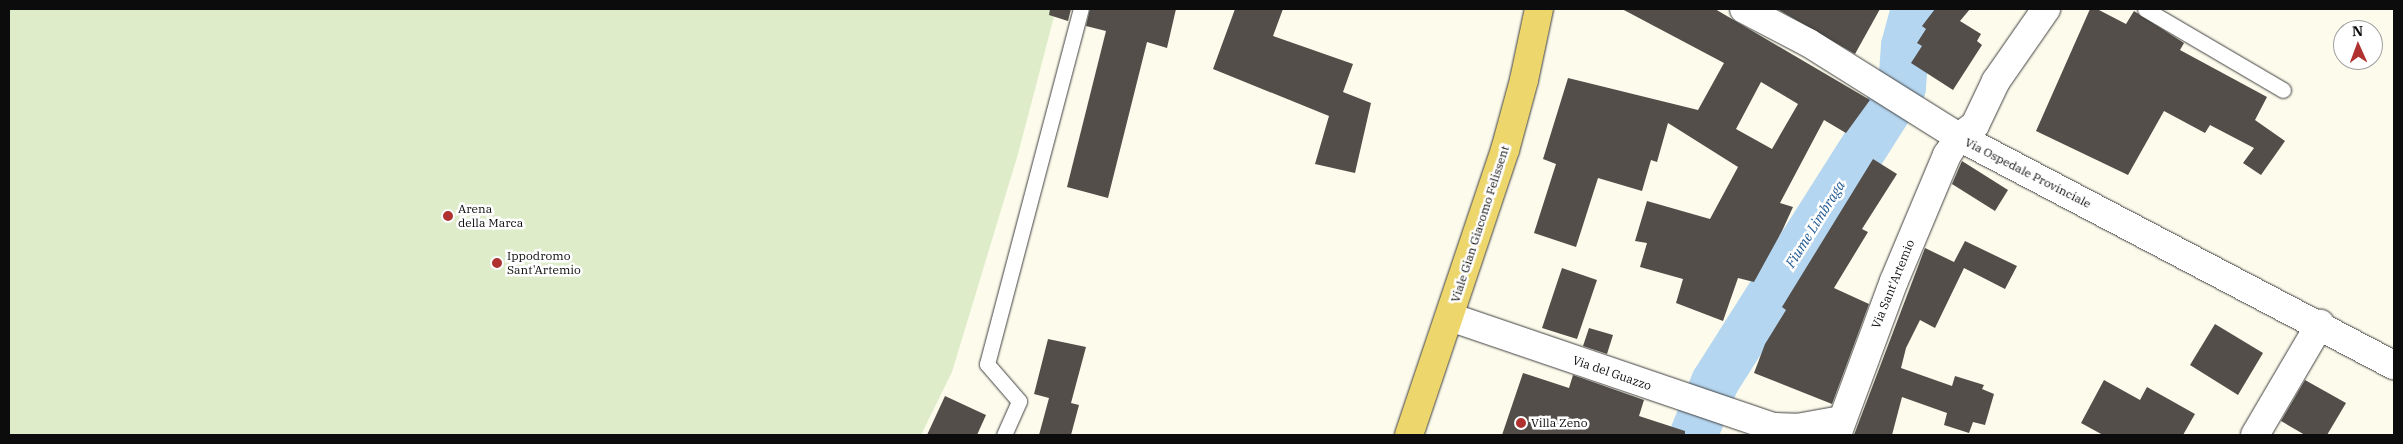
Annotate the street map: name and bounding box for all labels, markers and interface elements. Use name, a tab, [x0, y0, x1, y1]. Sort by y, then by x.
north arrow	[2333, 20, 2383, 70]
text: N	[2352, 22, 2363, 40]
street label: Via Ospedale Provinciale	[1962, 135, 2094, 211]
street label: Viale Gian Giacomo Felissent	[1448, 144, 1512, 304]
water label: Fiume Limbraga	[1782, 178, 1848, 270]
place label: Arena della Marca	[458, 202, 523, 230]
marker: Arena della Marca	[442, 210, 454, 222]
street label: Via Sant'Artemio	[1869, 237, 1917, 331]
place label: Ippodromo Sant'Artemio	[507, 249, 581, 277]
marker: Ippodromo Sant'Artemio	[491, 257, 503, 269]
street label: Via del Guazzo	[1571, 353, 1653, 393]
place label: Villa Zeno	[1531, 416, 1587, 430]
marker: Villa Zeno	[1515, 417, 1527, 429]

